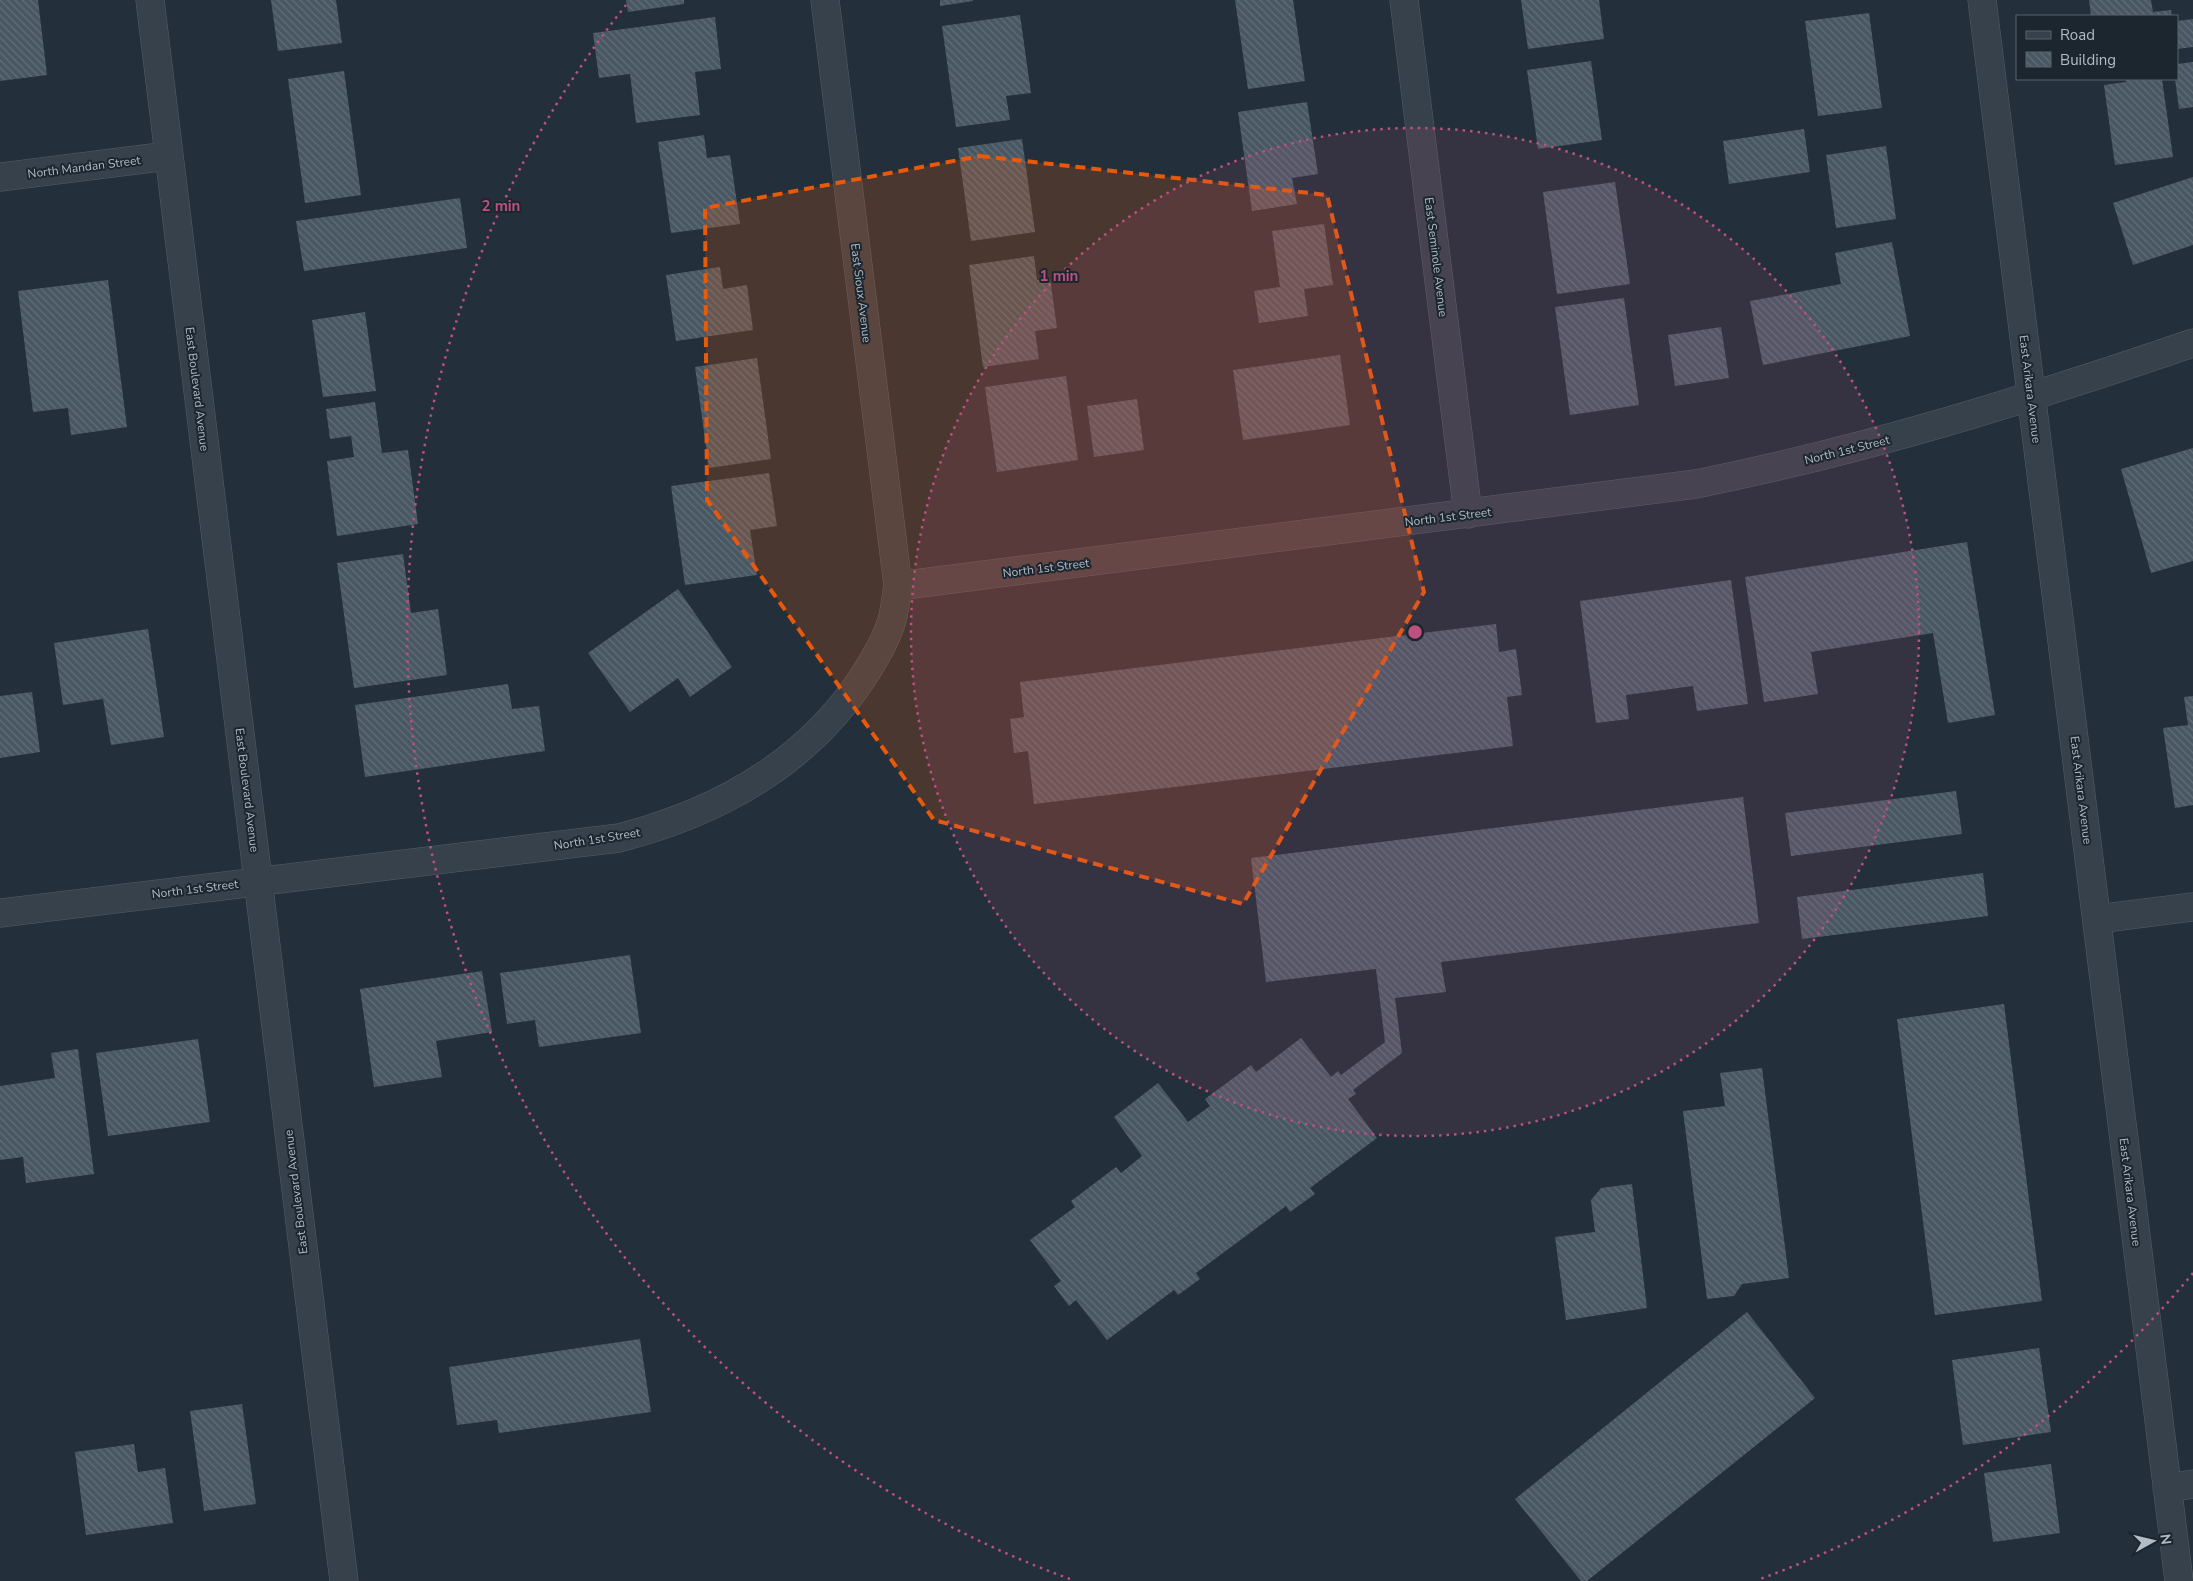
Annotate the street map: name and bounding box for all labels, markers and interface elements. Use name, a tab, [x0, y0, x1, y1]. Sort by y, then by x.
legend	[2016, 15, 2178, 80]
text: Road	[2060, 25, 2095, 45]
text: Building	[2060, 50, 2116, 70]
street label: North Mandan Street	[27, 152, 142, 182]
text: 2 min	[482, 196, 520, 216]
street label: East Seminole Avenue	[1421, 196, 1451, 318]
street label: East Sioux Avenue	[847, 242, 875, 344]
text: 1 min	[1040, 266, 1078, 286]
street label: East Boulevard Avenue	[181, 326, 213, 452]
street label: East Arikara Avenue	[2015, 334, 2045, 444]
street label: North 1st Street	[1803, 431, 1892, 468]
street label: North 1st Street	[1404, 504, 1493, 530]
street label: North 1st Street	[1002, 555, 1091, 581]
centre of rings	[1406, 623, 1424, 641]
street label: East Boulevard Avenue	[231, 727, 263, 853]
street label: East Arikara Avenue	[2066, 735, 2096, 845]
street label: North 1st Street	[553, 824, 642, 854]
street label: North 1st Street	[151, 876, 240, 902]
street label: East Boulevard Avenue	[280, 1129, 312, 1255]
street label: East Arikara Avenue	[2115, 1137, 2145, 1247]
north arrow	[2128, 1516, 2178, 1566]
text: N	[2155, 1533, 2176, 1546]

